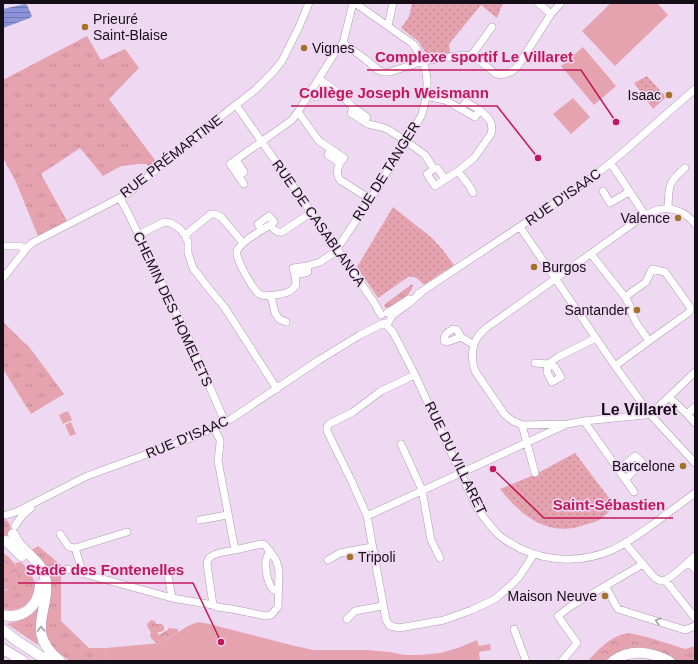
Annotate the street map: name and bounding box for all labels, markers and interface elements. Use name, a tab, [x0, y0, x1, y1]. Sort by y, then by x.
place label: Prieuré Saint-Blaise	[93, 11, 168, 43]
marker: Prieuré Saint-Blaise	[80, 22, 90, 32]
place label: Vignes	[312, 40, 355, 56]
marker: Vignes	[299, 43, 309, 53]
callout: Complexe sportif Le Villaret	[367, 43, 581, 70]
text: Complexe sportif Le Villaret	[375, 48, 573, 65]
callout: Collège Joseph Weismann	[291, 79, 497, 106]
text: Collège Joseph Weismann	[299, 84, 489, 101]
place label: Isaac	[628, 87, 661, 103]
marker: Isaac	[664, 90, 674, 100]
street label: RUE PRÉMARTINE	[117, 111, 225, 201]
street label: RUE DE TANGER	[349, 118, 423, 224]
street label: RUE DE CASABLANCA	[269, 157, 369, 290]
street label: RUE D'ISAAC	[522, 165, 604, 229]
place label: Valence	[620, 210, 670, 226]
marker: Valence	[673, 213, 683, 223]
street label: CHEMIN DES HOMELETS	[130, 229, 216, 389]
place label: Burgos	[542, 259, 586, 275]
marker: Burgos	[529, 262, 539, 272]
place label: Santander	[564, 302, 629, 318]
marker: Santander	[632, 305, 642, 315]
street label: RUE DU VILLARET	[422, 399, 490, 517]
district label: Le Villaret	[601, 401, 678, 418]
street label: RUE D'ISAAC	[143, 412, 231, 462]
place label: Barcelone	[612, 458, 675, 474]
marker: Barcelone	[678, 461, 688, 471]
callout: Saint-Sébastien	[544, 491, 673, 518]
text: Saint-Sébastien	[553, 496, 665, 513]
place label: Tripoli	[358, 549, 396, 565]
marker: Tripoli	[345, 552, 355, 562]
callout: Stade des Fontenelles	[18, 556, 193, 583]
text: Stade des Fontenelles	[26, 561, 184, 578]
place label: Maison Neuve	[508, 588, 597, 604]
marker: Maison Neuve	[600, 591, 610, 601]
one-way arrow	[655, 617, 662, 626]
one-way arrow	[37, 626, 45, 632]

